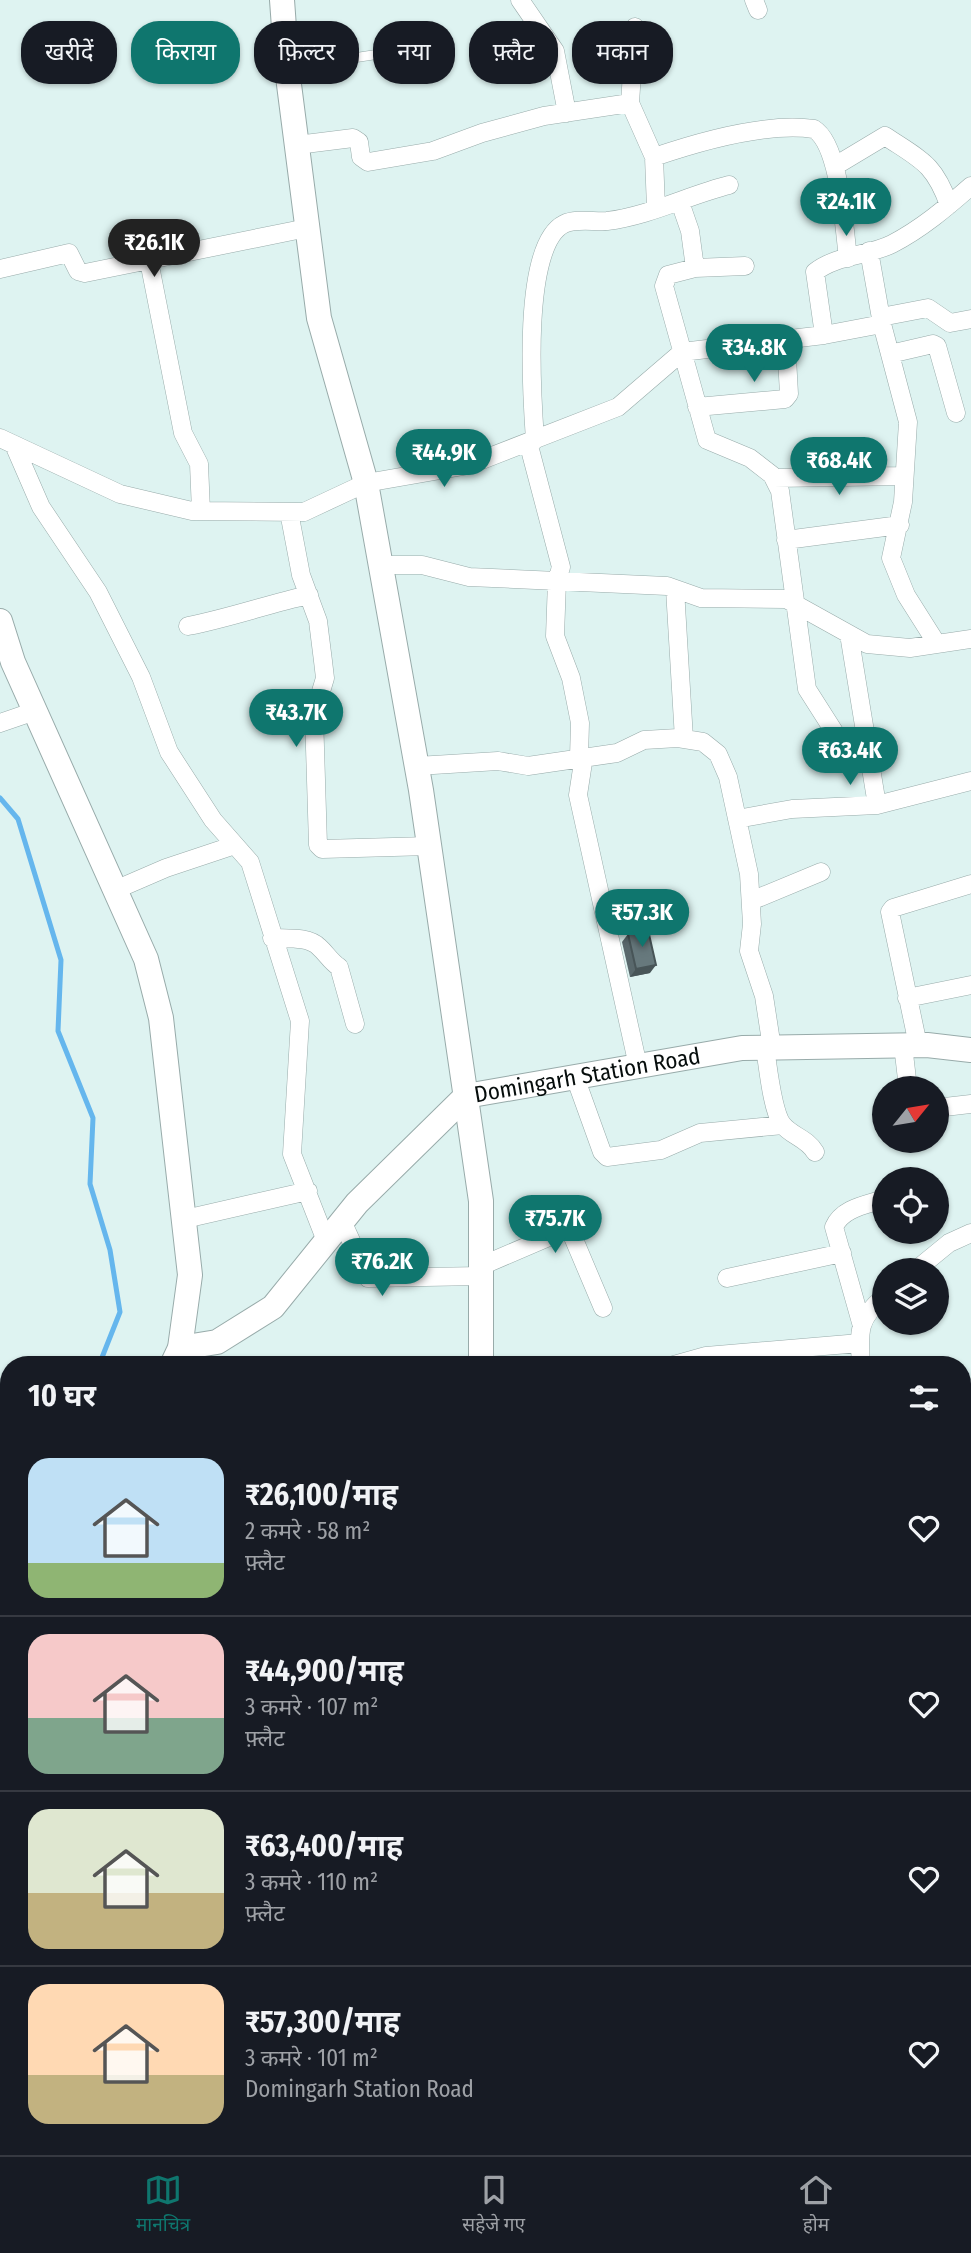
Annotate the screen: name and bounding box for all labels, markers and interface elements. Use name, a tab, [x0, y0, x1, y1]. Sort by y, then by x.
chip: खरीदें	[21, 21, 117, 84]
chip: किराया	[131, 21, 240, 84]
chip: फ़िल्टर	[254, 21, 359, 84]
chip: नया	[373, 21, 455, 84]
chip: फ़्लैट	[469, 21, 558, 84]
chip: मकान	[572, 21, 673, 84]
pin: ₹24.1K	[789, 178, 903, 238]
text: ₹24.1K	[816, 187, 876, 215]
pin: ₹26.1K	[97, 219, 211, 279]
text: ₹26.1K	[124, 228, 184, 256]
pin: ₹34.8K	[697, 324, 811, 384]
text: ₹34.8K	[722, 333, 786, 361]
pin: ₹44.9K	[387, 430, 501, 489]
text: ₹44.9K	[412, 438, 476, 466]
pin: ₹68.4K	[782, 438, 896, 497]
text: ₹68.4K	[806, 446, 872, 474]
pin: ₹43.7K	[239, 690, 353, 749]
text: ₹43.7K	[265, 698, 327, 726]
pin: ₹63.4K	[793, 728, 907, 787]
text: ₹63.4K	[818, 736, 882, 764]
pin: ₹57.3K	[585, 890, 699, 949]
text: ₹57.3K	[611, 898, 673, 926]
street label: Domingarh Station Road	[472, 1041, 702, 1108]
north arrow	[872, 1076, 948, 1153]
map controls	[872, 1076, 949, 1335]
button: locate	[872, 1167, 949, 1244]
pin: ₹75.7K	[498, 1196, 612, 1255]
text: ₹75.7K	[525, 1204, 585, 1232]
pin: ₹76.2K	[325, 1238, 439, 1298]
text: ₹76.2K	[351, 1247, 413, 1275]
button: layers	[872, 1258, 949, 1335]
text: 10 घर	[28, 1378, 96, 1414]
icon: filters	[905, 1379, 943, 1417]
text: ₹26,100/माह	[245, 1477, 398, 1513]
icon: home	[84, 1486, 168, 1570]
icon: heart	[905, 1509, 943, 1547]
text: 2 कमरे · 58 m²	[245, 1517, 370, 1545]
text: फ़्लैट	[245, 1548, 285, 1576]
text: ₹44,900/माह	[245, 1653, 404, 1689]
icon: home	[84, 1662, 168, 1746]
icon: heart	[905, 1685, 943, 1723]
text: 3 कमरे · 107 m²	[245, 1693, 378, 1721]
text: फ़्लैट	[245, 1724, 285, 1752]
text: ₹63,400/माह	[245, 1828, 403, 1864]
icon: home	[84, 1837, 168, 1921]
icon: heart	[905, 1860, 943, 1898]
text: 3 कमरे · 110 m²	[245, 1868, 378, 1896]
text: फ़्लैट	[245, 1899, 285, 1927]
text: ₹57,300/माह	[245, 2004, 400, 2040]
icon: home	[84, 2012, 168, 2096]
icon: heart	[905, 2035, 943, 2073]
text: 3 कमरे · 101 m²	[245, 2044, 378, 2072]
text: Domingarh Station Road	[245, 2075, 474, 2103]
tab: मानचित्र	[136, 2171, 190, 2239]
tab: सहेजे गए	[462, 2171, 525, 2239]
tab: होम	[797, 2171, 835, 2239]

